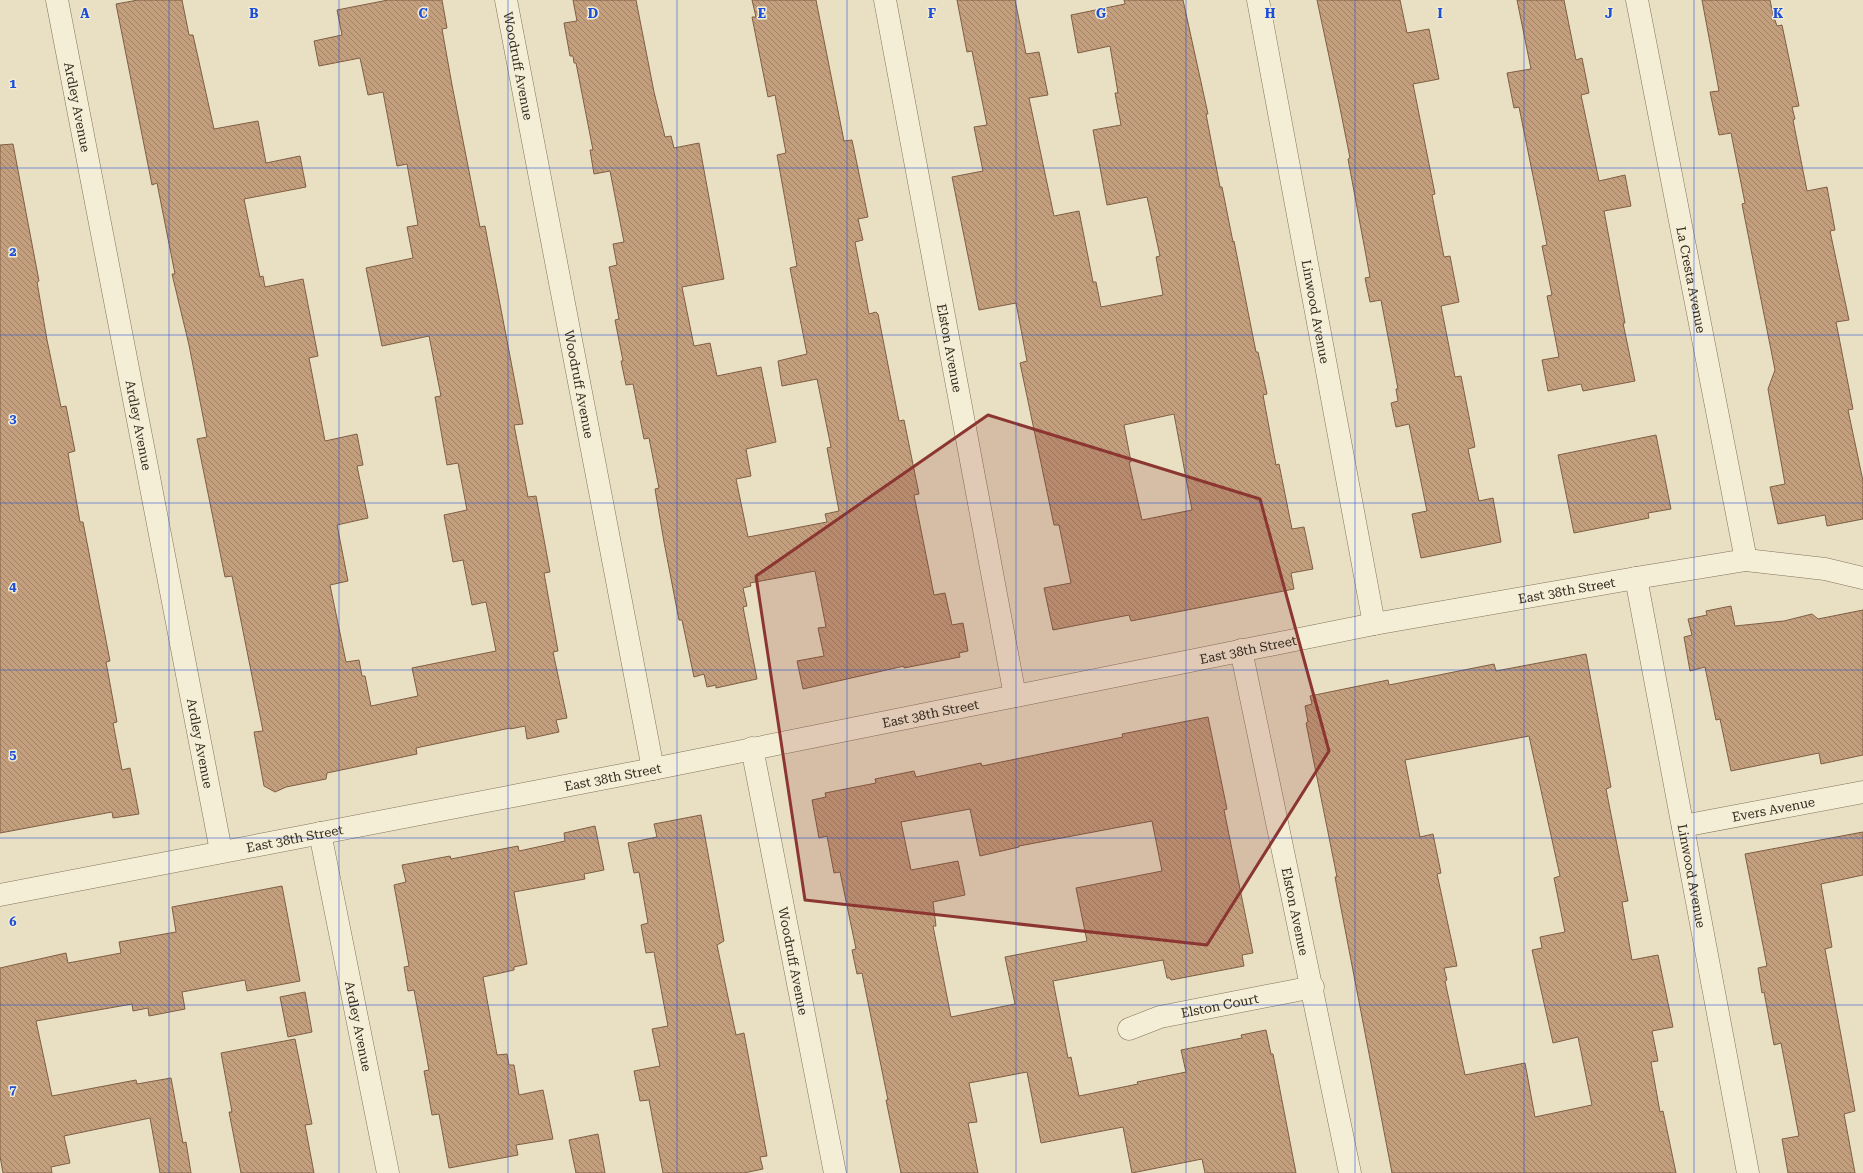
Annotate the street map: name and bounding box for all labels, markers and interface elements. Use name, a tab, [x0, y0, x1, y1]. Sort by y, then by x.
text: A	[80, 6, 90, 21]
text: B	[249, 6, 259, 21]
text: C	[418, 6, 428, 21]
text: D	[588, 6, 598, 21]
text: E	[758, 6, 766, 21]
text: F	[928, 6, 936, 21]
text: G	[1096, 6, 1106, 21]
text: H	[1265, 6, 1276, 21]
text: I	[1437, 6, 1443, 21]
text: J	[1605, 6, 1613, 21]
text: K	[1773, 6, 1784, 21]
street label: Woodruff Avenue	[500, 11, 536, 121]
street label: Ardley Avenue	[61, 61, 93, 153]
text: 1	[9, 76, 17, 91]
street label: La Cresta Avenue	[1673, 225, 1709, 334]
text: 2	[9, 244, 17, 259]
street label: Linwood Avenue	[1298, 259, 1332, 365]
street label: Elston Avenue	[934, 303, 965, 394]
street label: Woodruff Avenue	[561, 329, 597, 439]
street label: Ardley Avenue	[122, 379, 154, 472]
text: 3	[9, 411, 17, 426]
street label: East 38th Street	[1517, 575, 1616, 607]
text: 4	[9, 579, 17, 594]
street label: East 38th Street	[1199, 633, 1298, 667]
street label: Ardley Avenue	[184, 697, 216, 790]
street label: East 38th Street	[881, 697, 980, 731]
text: 5	[9, 747, 17, 762]
street label: East 38th Street	[563, 761, 663, 794]
street label: Evers Avenue	[1731, 794, 1816, 825]
street label: East 38th Street	[245, 822, 344, 855]
street label: Linwood Avenue	[1674, 823, 1709, 929]
street label: Elston Avenue	[1279, 866, 1311, 957]
street label: Woodruff Avenue	[775, 906, 811, 1016]
text: 6	[9, 914, 17, 929]
street label: Ardley Avenue	[342, 980, 374, 1073]
street label: Elston Court	[1180, 991, 1260, 1021]
text: 7	[9, 1082, 17, 1097]

